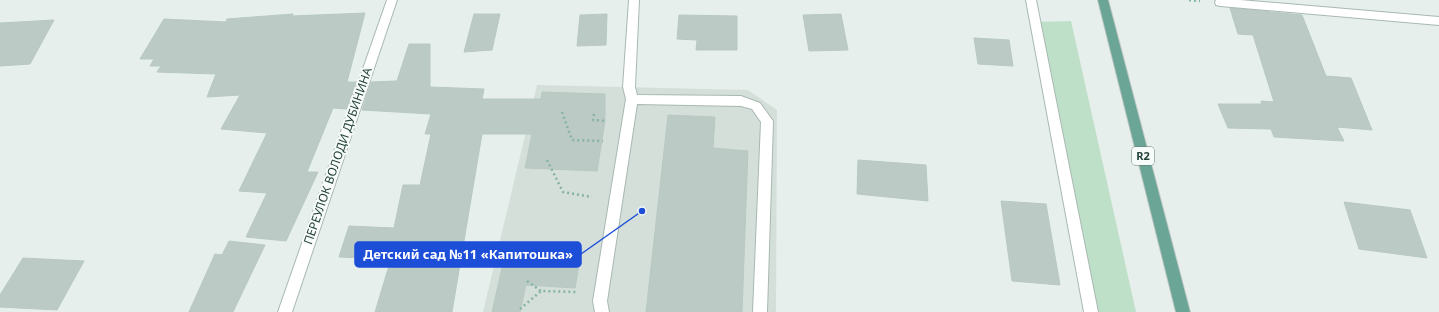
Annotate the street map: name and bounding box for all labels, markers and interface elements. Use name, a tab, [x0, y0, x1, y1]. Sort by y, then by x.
street label: ПЕРЕУЛОК ВОЛОДИ ДУБИНИНА	[299, 65, 376, 247]
road number: R2	[1132, 147, 1154, 165]
callout: Детский сад №11 «Капитошка»	[355, 242, 581, 267]
text: Детский сад №11 «Капитошка»	[363, 245, 573, 263]

